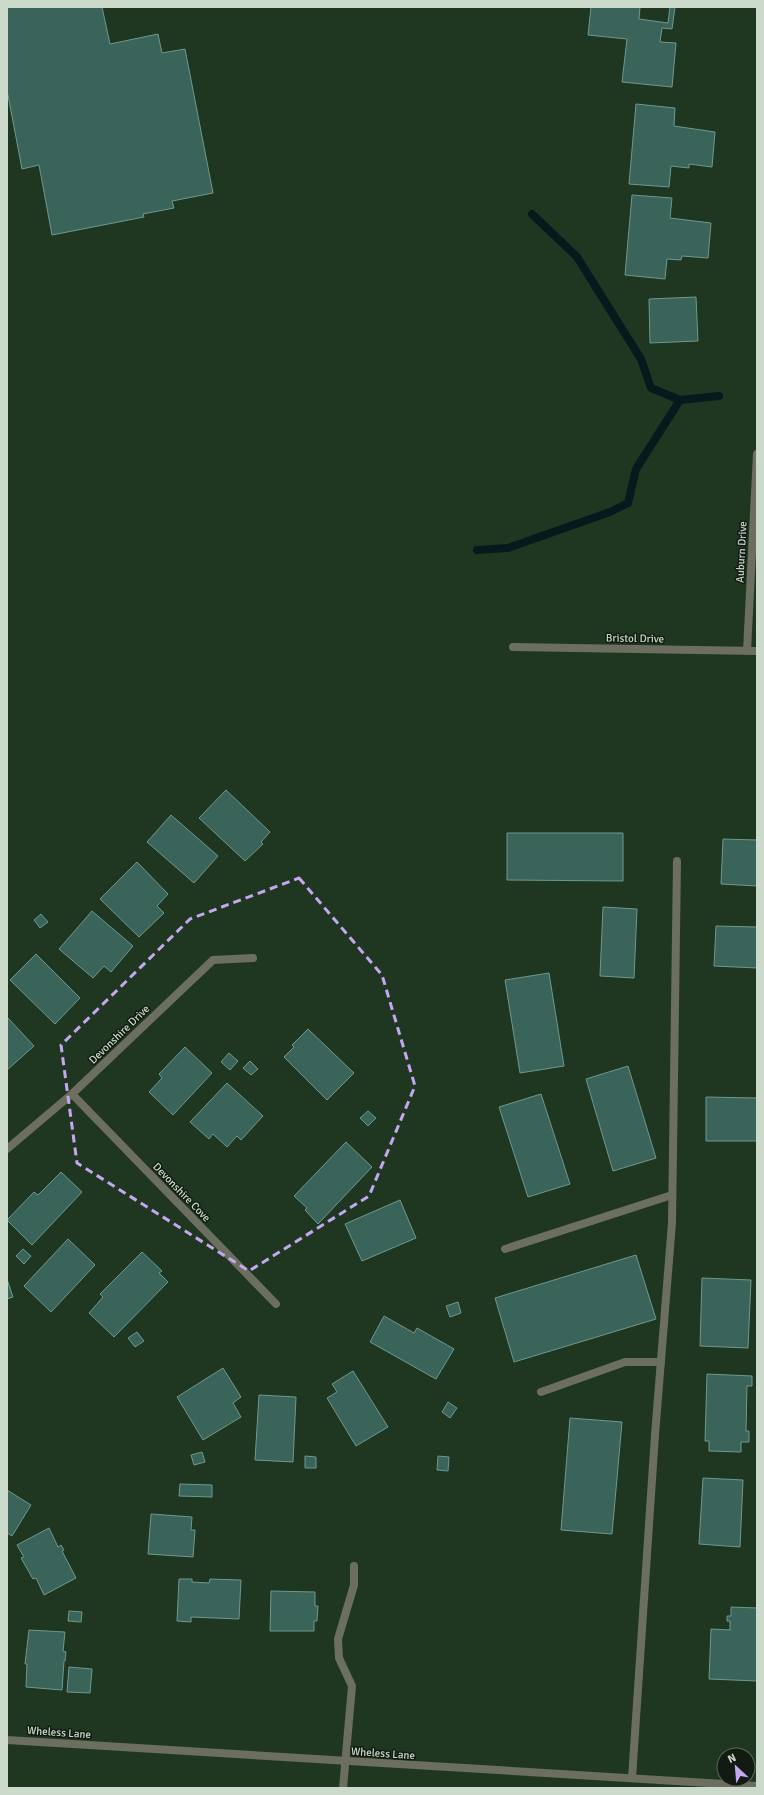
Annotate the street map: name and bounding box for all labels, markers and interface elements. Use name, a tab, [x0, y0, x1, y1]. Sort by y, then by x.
street label: Auburn Drive	[733, 521, 750, 583]
street label: Bristol Drive	[606, 631, 664, 646]
street label: Devonshire Drive	[86, 1002, 152, 1067]
street label: Devonshire Cove	[150, 1160, 213, 1225]
street label: Wheless Lane	[26, 1724, 91, 1741]
street label: Wheless Lane	[350, 1745, 415, 1762]
north arrow	[716, 1747, 756, 1787]
text: N	[726, 1751, 738, 1766]

